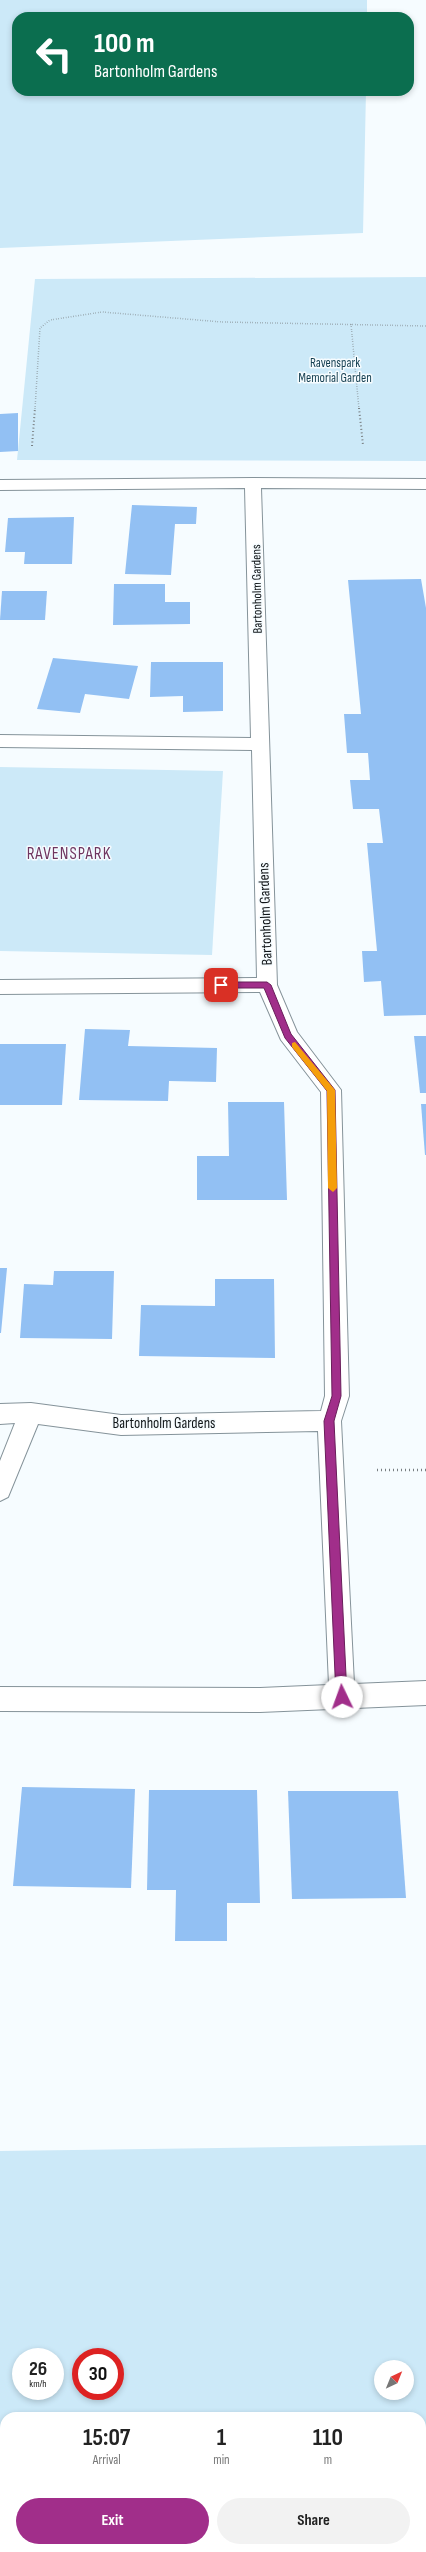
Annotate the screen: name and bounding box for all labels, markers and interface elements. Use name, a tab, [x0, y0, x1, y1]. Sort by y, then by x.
text: 100 m	[94, 27, 155, 60]
icon: left	[28, 28, 80, 80]
text: Bartonholm Gardens	[94, 61, 217, 82]
park label: Ravenspark Memorial Garden	[298, 355, 372, 386]
street label: Bartonholm Gardens	[248, 544, 266, 634]
district label: RAVENSPARK	[27, 844, 111, 864]
street label: Bartonholm Gardens	[254, 862, 277, 966]
pin	[204, 968, 238, 1002]
icon: arrive	[210, 974, 232, 996]
street label: Bartonholm Gardens	[113, 1414, 215, 1433]
position arrow	[321, 1676, 363, 1718]
speed limit sign: 30	[72, 2348, 124, 2400]
text: 26	[29, 2357, 47, 2381]
north arrow	[374, 2360, 414, 2400]
map controls	[374, 2360, 414, 2400]
text: km/h	[29, 2378, 47, 2390]
text: 15:07	[83, 2423, 130, 2452]
text: 1	[217, 2423, 226, 2452]
text: 110	[313, 2423, 343, 2452]
text: Arrival	[93, 2452, 121, 2468]
text: min	[213, 2452, 230, 2468]
text: m	[324, 2452, 332, 2468]
button: Exit	[16, 2498, 209, 2544]
button: Share	[217, 2498, 410, 2544]

